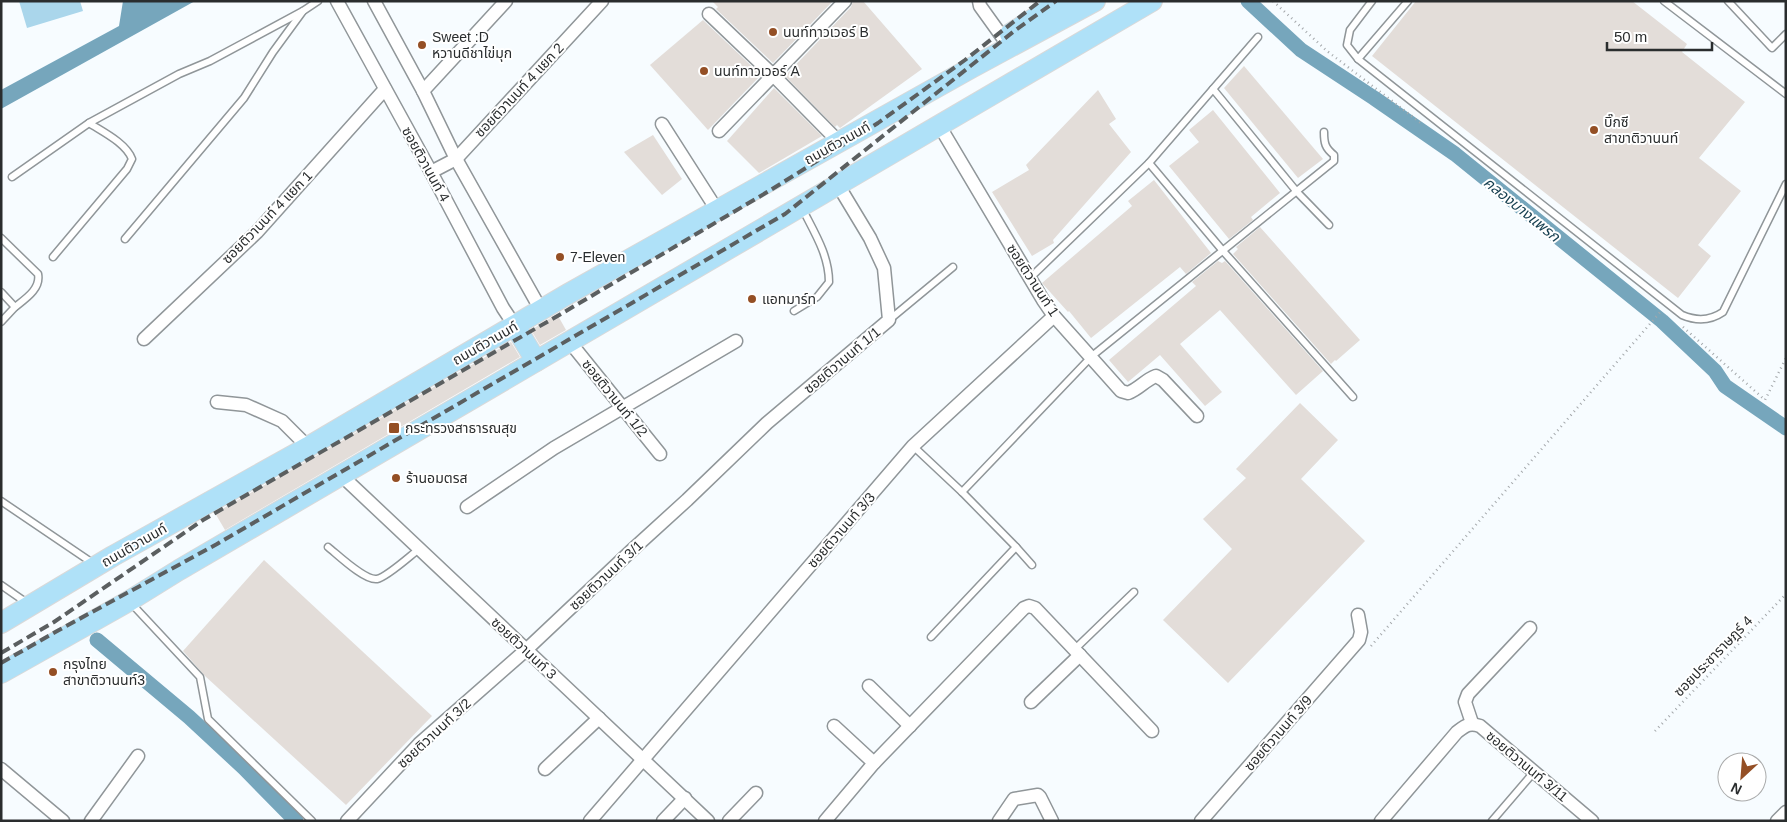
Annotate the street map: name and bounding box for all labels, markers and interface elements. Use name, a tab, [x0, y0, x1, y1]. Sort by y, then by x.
scale bar	[1607, 20, 1712, 52]
place label: นนท์ทาวเวอร์ B	[783, 24, 869, 40]
marker: นนท์ทาวเวอร์ B	[767, 26, 779, 38]
text: 50 m	[1614, 28, 1647, 45]
place label: Sweet :D หวานดีชาไข่มุก	[432, 29, 512, 62]
marker: Sweet :D หวานดีชาไข่มุก	[416, 39, 428, 51]
street label: ซอยติวานนท์ 4 แยก 2	[471, 39, 567, 140]
place label: นนท์ทาวเวอร์ A	[714, 63, 800, 79]
marker: นนท์ทาวเวอร์ A	[698, 65, 710, 77]
place label: บิ๊กซี สาขาติวานนท์	[1604, 113, 1678, 146]
street label: ถนนติวานนท์	[801, 118, 873, 168]
street label: ซอยติวานนท์ 4	[399, 124, 453, 204]
marker: บิ๊กซี สาขาติวานนท์	[1588, 124, 1600, 136]
street label: ซอยติวานนท์ 4 แยก 1	[219, 167, 316, 267]
water label: คลองบางแพรก	[1481, 173, 1564, 245]
street label: ซอยติวานนท์ 1	[1004, 241, 1062, 319]
place label: 7-Eleven	[570, 249, 625, 265]
marker: 7-Eleven	[554, 251, 566, 263]
place label: แอทมาร์ท	[762, 291, 816, 307]
marker: แอทมาร์ท	[746, 293, 758, 305]
street label: ถนนติวานนท์	[449, 318, 521, 368]
street label: ซอยติวานนท์ 1/1	[801, 323, 884, 397]
street label: ซอยติวานนท์ 1/2	[579, 356, 651, 440]
place label: กระทรวงสาธารณสุข	[405, 420, 517, 437]
marker: กระทรวงสาธารณสุข	[387, 421, 401, 435]
place label: ร้านอมตรส	[406, 470, 467, 486]
marker: ร้านอมตรส	[390, 472, 402, 484]
street label: ซอยติวานนท์ 3/3	[804, 489, 878, 571]
street label: ถนนติวานนท์	[98, 520, 170, 570]
street label: ซอยติวานนท์ 3/1	[566, 537, 646, 613]
street label: ซอยประชาราษฎร์ 4	[1670, 612, 1756, 700]
street label: ซอยติวานนท์ 3	[488, 614, 560, 682]
place label: กรุงไทย สาขาติวานนท์3	[63, 656, 145, 688]
marker: กรุงไทย สาขาติวานนท์3	[47, 666, 59, 678]
street label: ซอยติวานนท์ 3/9	[1241, 692, 1315, 774]
street label: ซอยติวานนท์ 3/2	[394, 695, 474, 771]
street label: ซอยติวานนท์ 3/11	[1483, 727, 1571, 805]
north arrow	[1717, 752, 1767, 802]
text: N	[1728, 779, 1744, 798]

